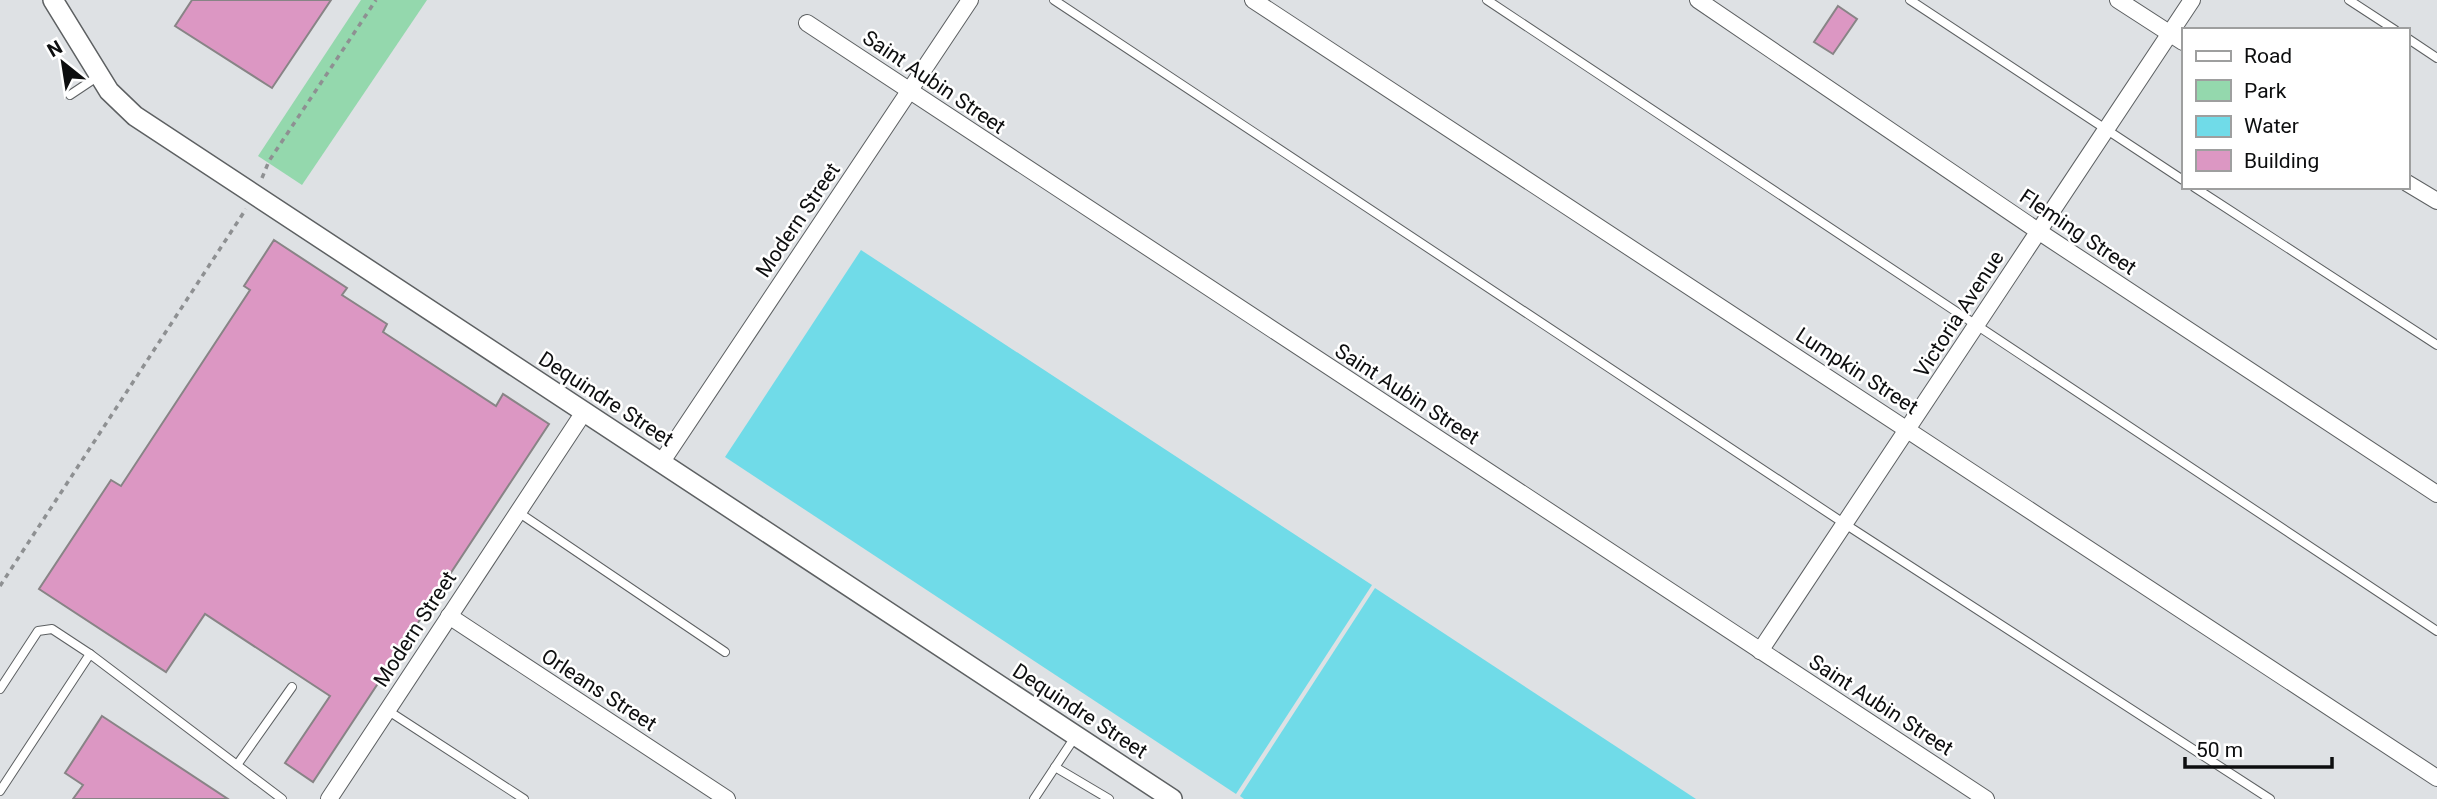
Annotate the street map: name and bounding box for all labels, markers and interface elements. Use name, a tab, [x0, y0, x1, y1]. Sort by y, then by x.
street label: Saint Aubin Street	[858, 25, 1010, 139]
north arrow	[28, 28, 98, 98]
legend	[2182, 28, 2409, 189]
text: N	[43, 35, 66, 62]
text: Road	[2244, 44, 2292, 68]
text: Park	[2244, 79, 2287, 103]
text: Water	[2244, 114, 2299, 138]
text: Building	[2244, 149, 2319, 173]
street label: Modern Street	[751, 158, 845, 282]
street label: Fleming Street	[2015, 184, 2141, 280]
street label: Victoria Avenue	[1909, 246, 2009, 382]
street label: Lumpkin Street	[1792, 323, 1923, 419]
street label: Saint Aubin Street	[1330, 338, 1484, 450]
street label: Dequindre Street	[534, 347, 678, 452]
street label: Modern Street	[369, 567, 461, 691]
street label: Orleans Street	[537, 644, 661, 736]
street label: Saint Aubin Street	[1804, 649, 1958, 761]
street label: Dequindre Street	[1008, 659, 1152, 764]
scale bar	[2185, 726, 2332, 770]
text: 50 m	[2196, 738, 2243, 762]

